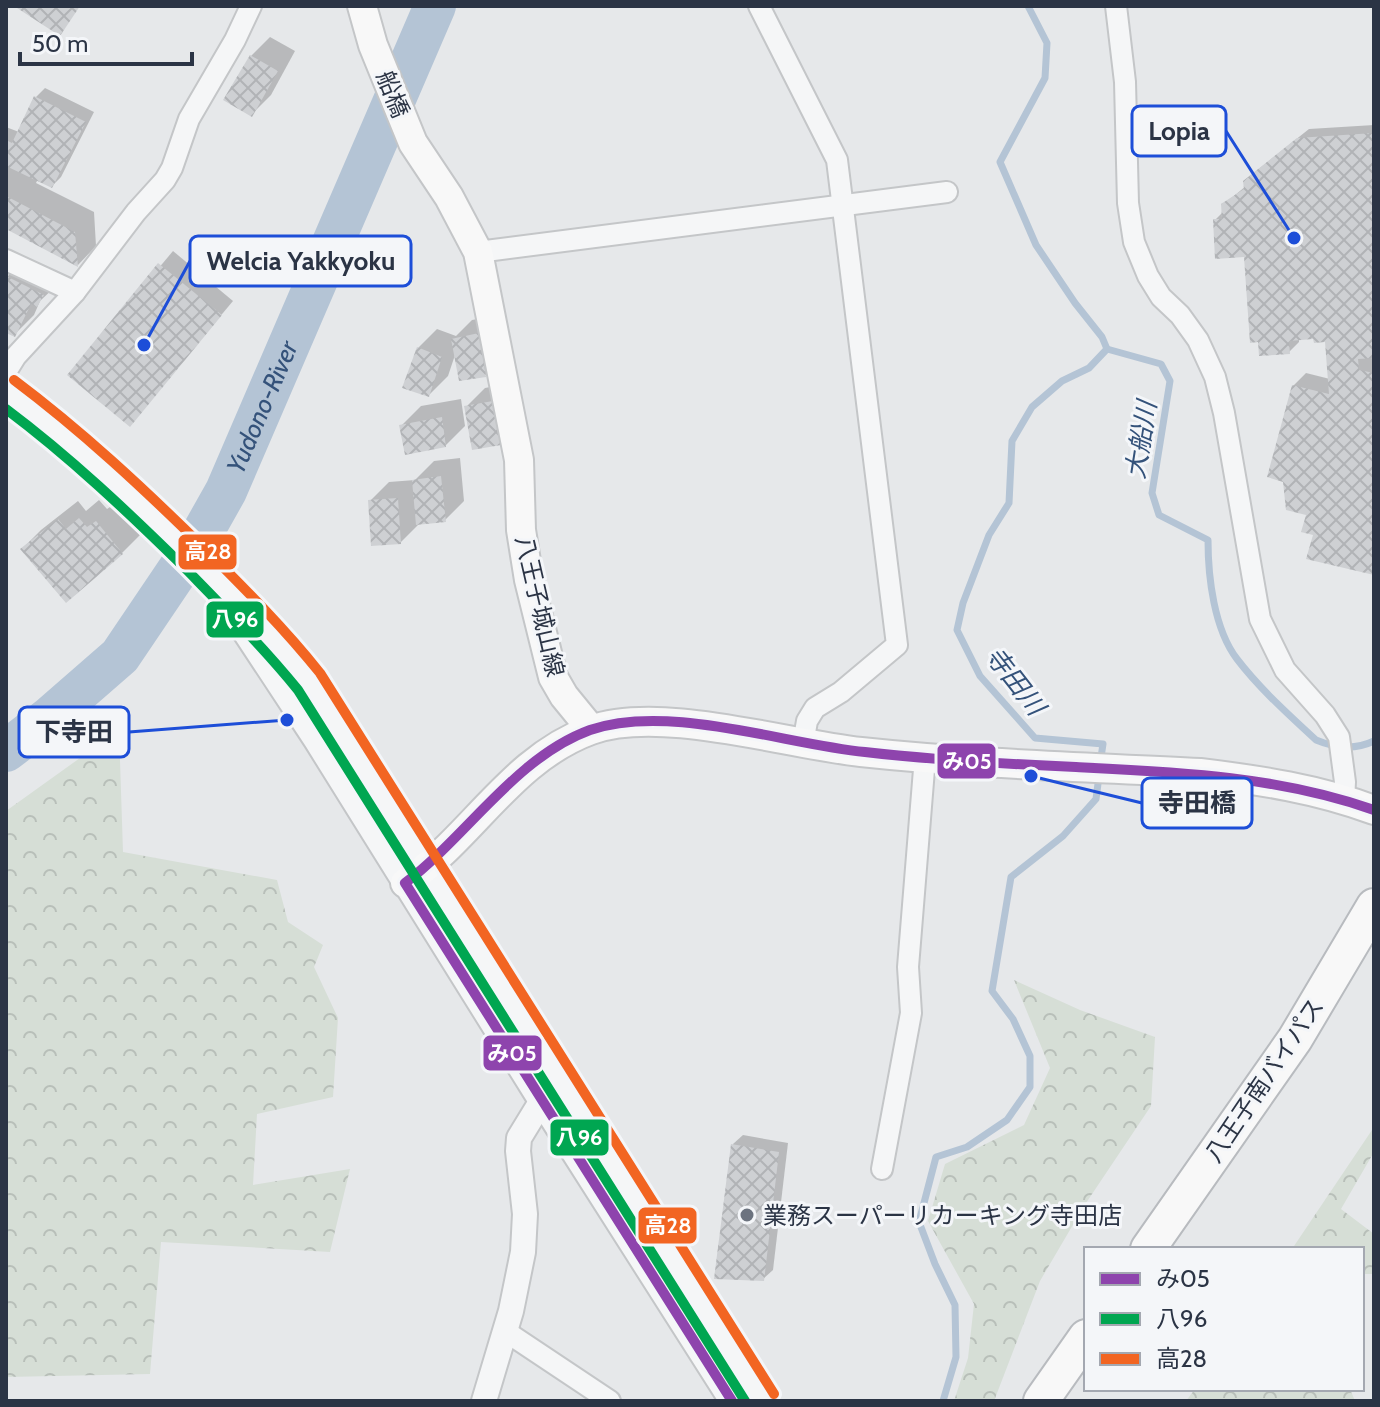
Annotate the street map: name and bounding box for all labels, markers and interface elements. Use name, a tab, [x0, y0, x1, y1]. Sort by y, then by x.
scale bar	[20, 16, 192, 66]
text: 50 m	[32, 29, 88, 58]
street label: 船橋	[371, 66, 415, 122]
callout: Lopia	[1132, 106, 1226, 156]
text: Lopia	[1148, 115, 1210, 147]
callout: Welcia Yakkyoku	[190, 236, 411, 286]
text: Welcia Yakkyoku	[207, 245, 395, 277]
water label: Yudono-River	[220, 335, 305, 478]
water label: 大船川	[1119, 396, 1163, 481]
line badge: 高28	[177, 533, 238, 571]
street label: 八王子城山線	[510, 533, 570, 679]
text: 高28	[185, 538, 231, 565]
line badge: 八96	[205, 600, 265, 639]
text: 八96	[212, 606, 258, 633]
water label: 寺田川	[978, 640, 1053, 724]
callout: 下寺田	[19, 707, 129, 757]
text: 下寺田	[35, 716, 113, 748]
line badge: み05	[936, 742, 997, 780]
text: み05	[942, 748, 992, 775]
callout: 寺田橋	[1142, 778, 1252, 828]
text: 寺田橋	[1158, 787, 1236, 819]
street label: 八王子南バイパス	[1198, 992, 1330, 1168]
line badge: み05	[482, 1034, 543, 1072]
text: み05	[487, 1040, 537, 1067]
line badge: 八96	[549, 1118, 610, 1157]
text: 八96	[556, 1124, 602, 1151]
place label: 業務スーパーリカーキング寺田店	[763, 1201, 1122, 1230]
line badge: 高28	[637, 1206, 698, 1245]
marker: 業務スーパーリカーキング寺田店	[738, 1206, 756, 1224]
text: 高28	[645, 1212, 691, 1239]
legend	[1084, 1247, 1364, 1391]
text: み05	[1156, 1264, 1210, 1293]
text: 八96	[1156, 1304, 1207, 1333]
text: 高28	[1156, 1344, 1207, 1373]

